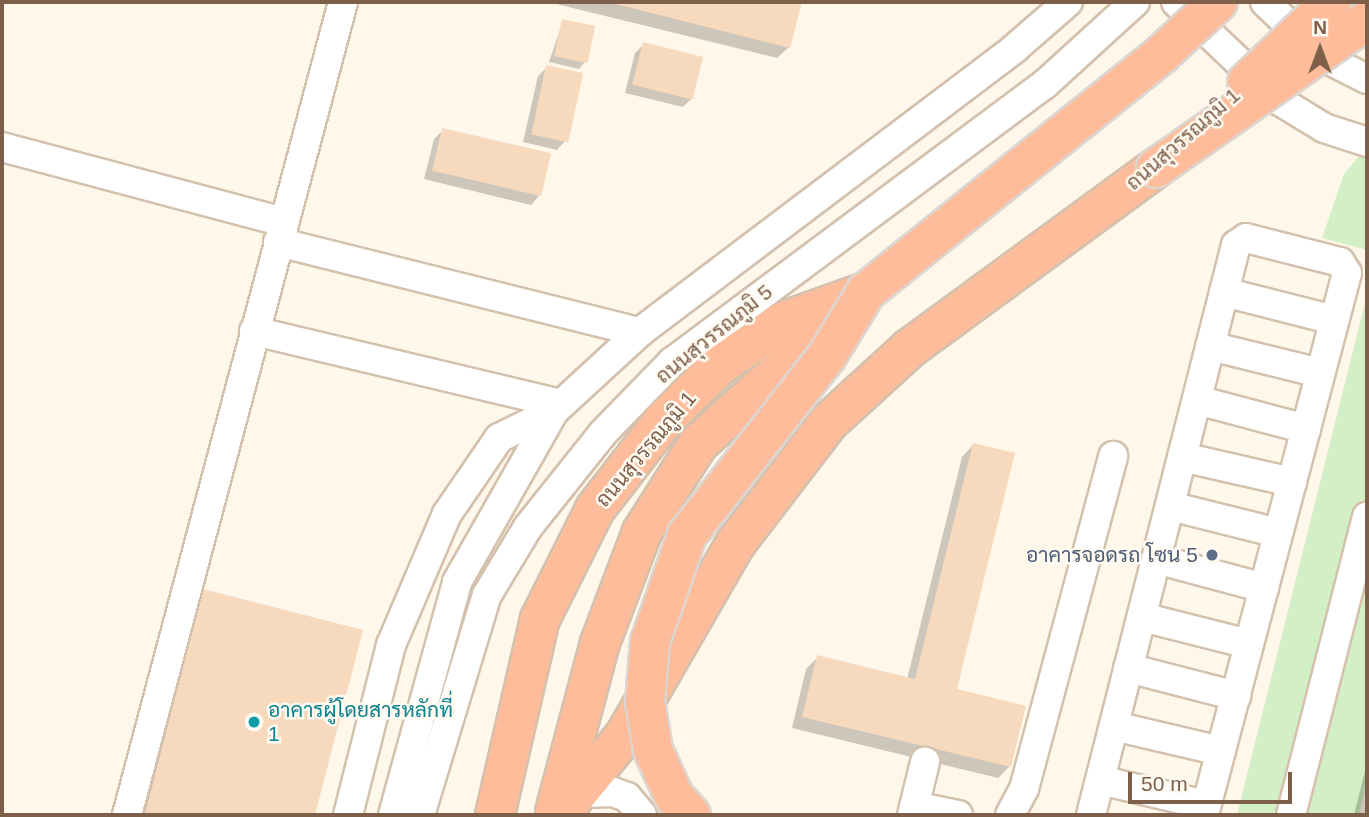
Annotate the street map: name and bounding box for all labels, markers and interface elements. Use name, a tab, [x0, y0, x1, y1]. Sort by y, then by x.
north arrow	[1285, 14, 1355, 84]
text: N	[1313, 17, 1327, 38]
street label: ถนนสุวรรณภูมิ 1	[1121, 83, 1245, 195]
street label: ถนนสุวรรณภูมิ 5	[651, 279, 777, 389]
street label: ถนนสุวรรณภูมิ 1	[590, 386, 702, 512]
place label: อาคารจอดรถ โซน 5	[1026, 542, 1198, 568]
marker: อาคารจอดรถ โซน 5	[1204, 547, 1220, 563]
place label: อาคารผู้โดยสารหลักที่ 1	[268, 697, 453, 747]
marker: อาคารผู้โดยสารหลักที่ 1	[246, 714, 262, 730]
scale bar	[1131, 758, 1296, 802]
text: 50 m	[1141, 772, 1188, 795]

